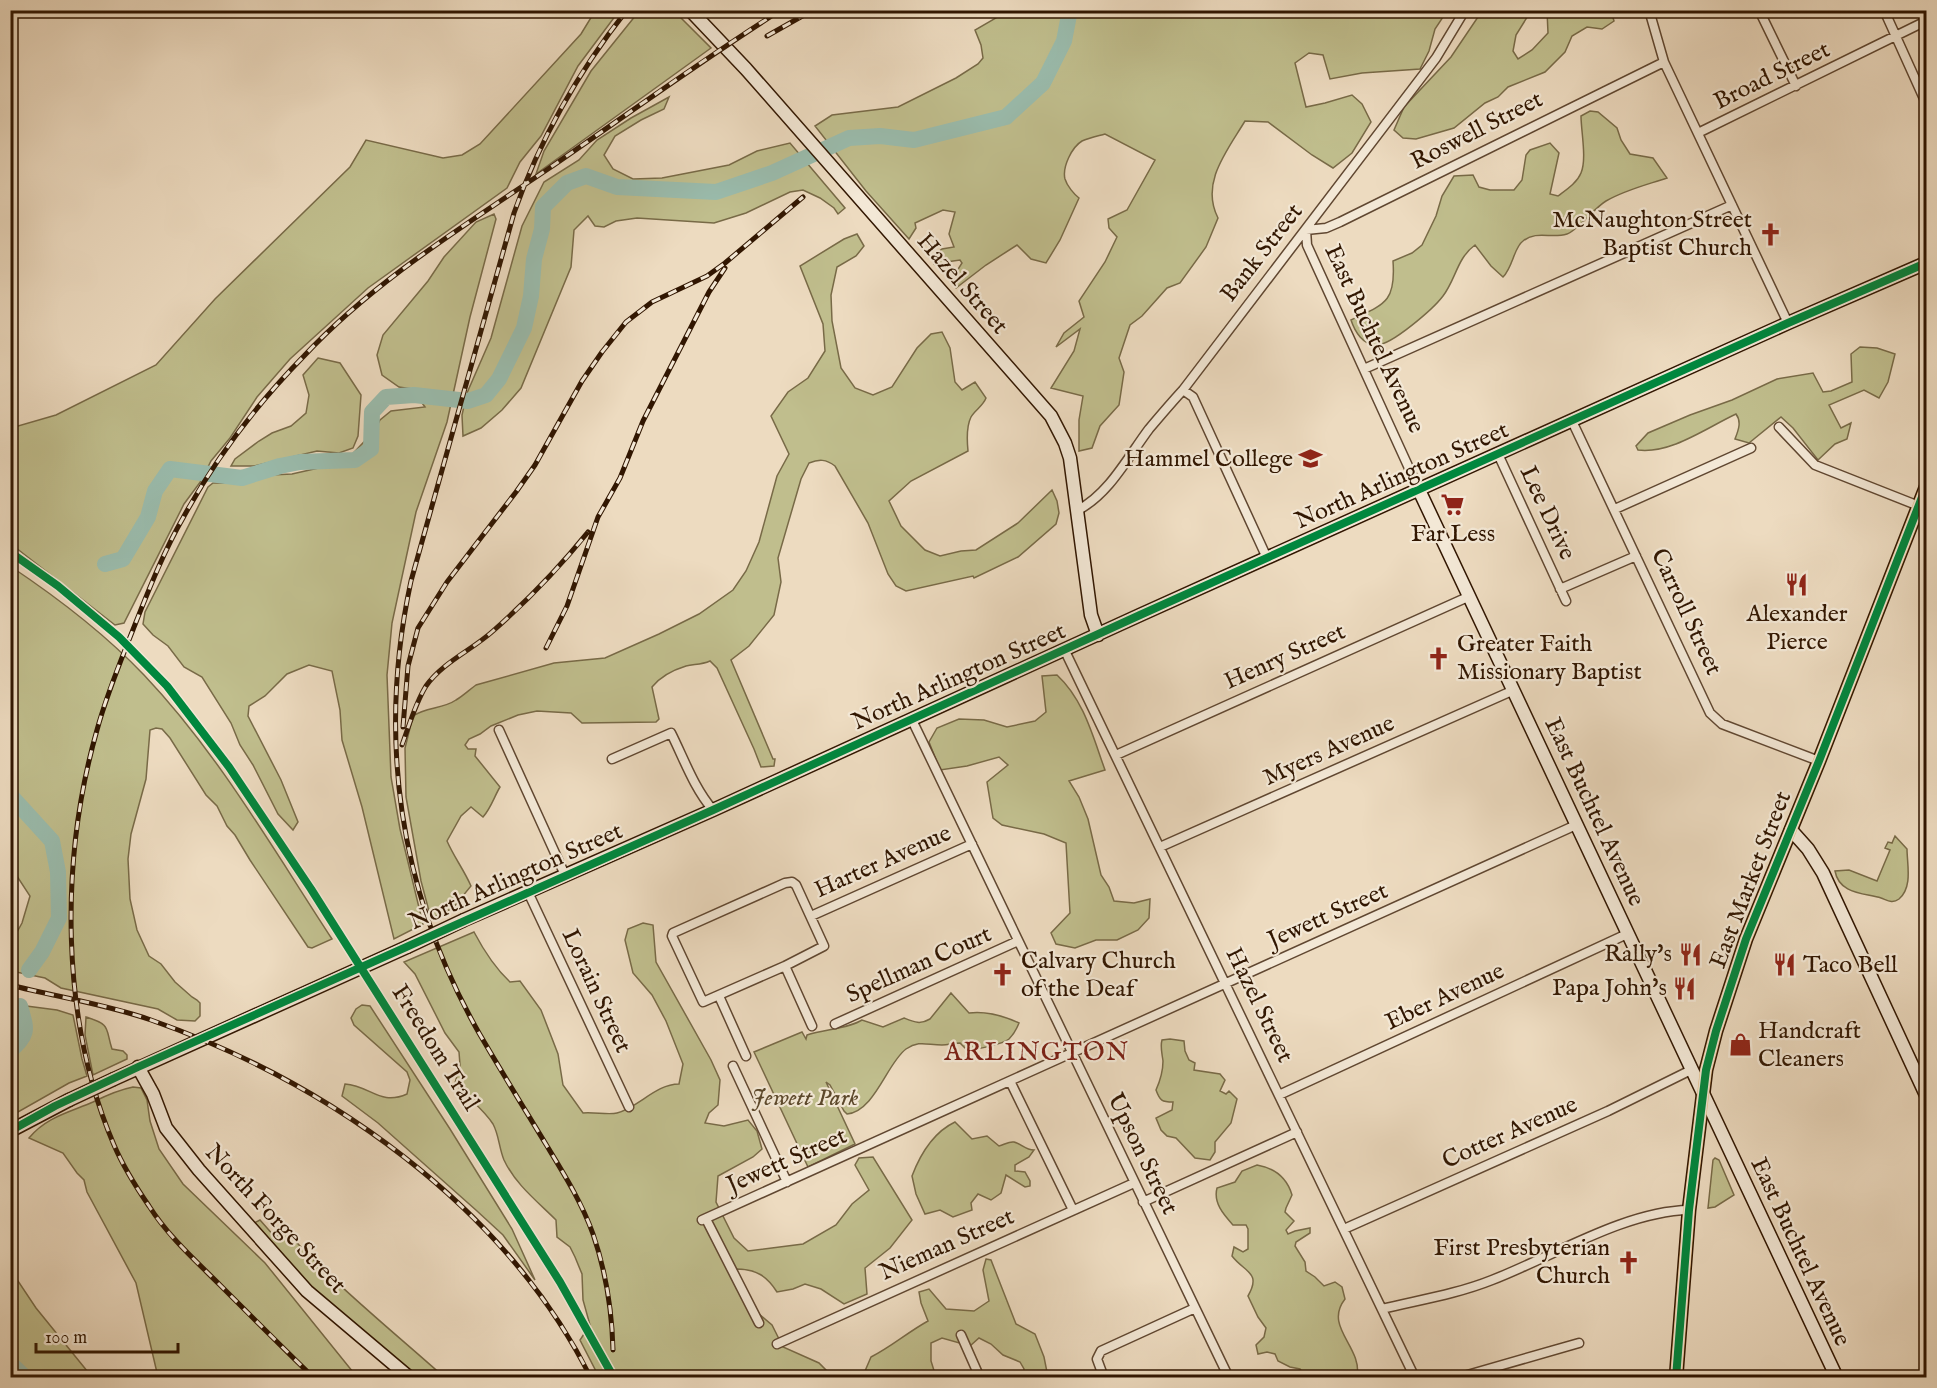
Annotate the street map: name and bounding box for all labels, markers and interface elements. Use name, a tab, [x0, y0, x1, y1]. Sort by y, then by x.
street label: Broad Street	[1709, 35, 1835, 117]
street label: Roswell Street	[1406, 84, 1548, 178]
street label: Bank Street	[1214, 197, 1310, 309]
place label: McNaughton Street Baptist Church	[1552, 205, 1752, 264]
church icon: McNaughton Street Baptist Church	[1757, 221, 1783, 247]
street label: Hazel Street	[909, 227, 1015, 341]
street label: East Buchtel Avenue	[1317, 240, 1431, 438]
street label: North Arlington Street	[1290, 415, 1514, 537]
place label: Hammel College	[1124, 444, 1293, 475]
school or university icon: Hammel College	[1298, 446, 1324, 472]
street label: Lee Drive	[1512, 461, 1582, 565]
supermarket icon: Far Less	[1440, 491, 1466, 517]
place label: Far Less	[1411, 519, 1495, 550]
street label: Carroll Street	[1643, 544, 1729, 680]
restaurant icon: Alexander Pierce	[1784, 571, 1810, 597]
place label: Alexander Pierce	[1745, 599, 1848, 658]
street label: North Arlington Street	[847, 616, 1071, 738]
street label: Henry Street	[1220, 616, 1350, 698]
place label: Greater Faith Missionary Baptist	[1457, 629, 1642, 688]
church icon: Greater Faith Missionary Baptist	[1426, 645, 1452, 671]
street label: Myers Avenue	[1259, 708, 1399, 794]
street label: East Buchtel Avenue	[1537, 713, 1651, 911]
street label: East Market Street	[1703, 787, 1799, 973]
street label: North Arlington Street	[404, 816, 628, 938]
street label: Harter Avenue	[810, 818, 956, 906]
street label: Jewett Street	[1260, 876, 1393, 957]
street label: Spellman Court	[841, 919, 997, 1011]
street label: Lorain Street	[554, 924, 638, 1058]
place label: Rally's	[1604, 939, 1672, 970]
restaurant icon: Rally's	[1677, 941, 1703, 967]
street label: Hazel Street	[1218, 942, 1300, 1068]
place label: Calvary Church of the Deaf	[1021, 946, 1176, 1005]
place label: Taco Bell	[1803, 950, 1898, 981]
restaurant icon: Taco Bell	[1772, 952, 1798, 978]
street label: Eber Avenue	[1381, 956, 1509, 1038]
church icon: Calvary Church of the Deaf	[990, 962, 1016, 988]
place label: Papa John's	[1552, 973, 1667, 1004]
restaurant icon: Papa John's	[1672, 975, 1698, 1001]
street label: Freedom Trail	[384, 979, 486, 1117]
place label: Handcraft Cleaners	[1758, 1016, 1861, 1075]
shop icon: Handcraft Cleaners	[1727, 1032, 1753, 1058]
district label: ARLINGTON	[943, 1036, 1130, 1069]
park label: Jewett Park	[752, 1083, 859, 1114]
street label: Upson Street	[1099, 1088, 1185, 1220]
street label: Cotter Avenue	[1437, 1089, 1583, 1177]
street label: Jewett Street	[719, 1121, 852, 1202]
street label: North Forge Street	[198, 1138, 352, 1300]
street label: East Buchtel Avenue	[1743, 1153, 1857, 1351]
street label: Nieman Street	[875, 1201, 1019, 1289]
place label: First Presbyterian Church	[1433, 1233, 1610, 1292]
church icon: First Presbyterian Church	[1615, 1249, 1641, 1275]
scale bar	[36, 1316, 178, 1354]
text: 100 m	[45, 1327, 87, 1350]

